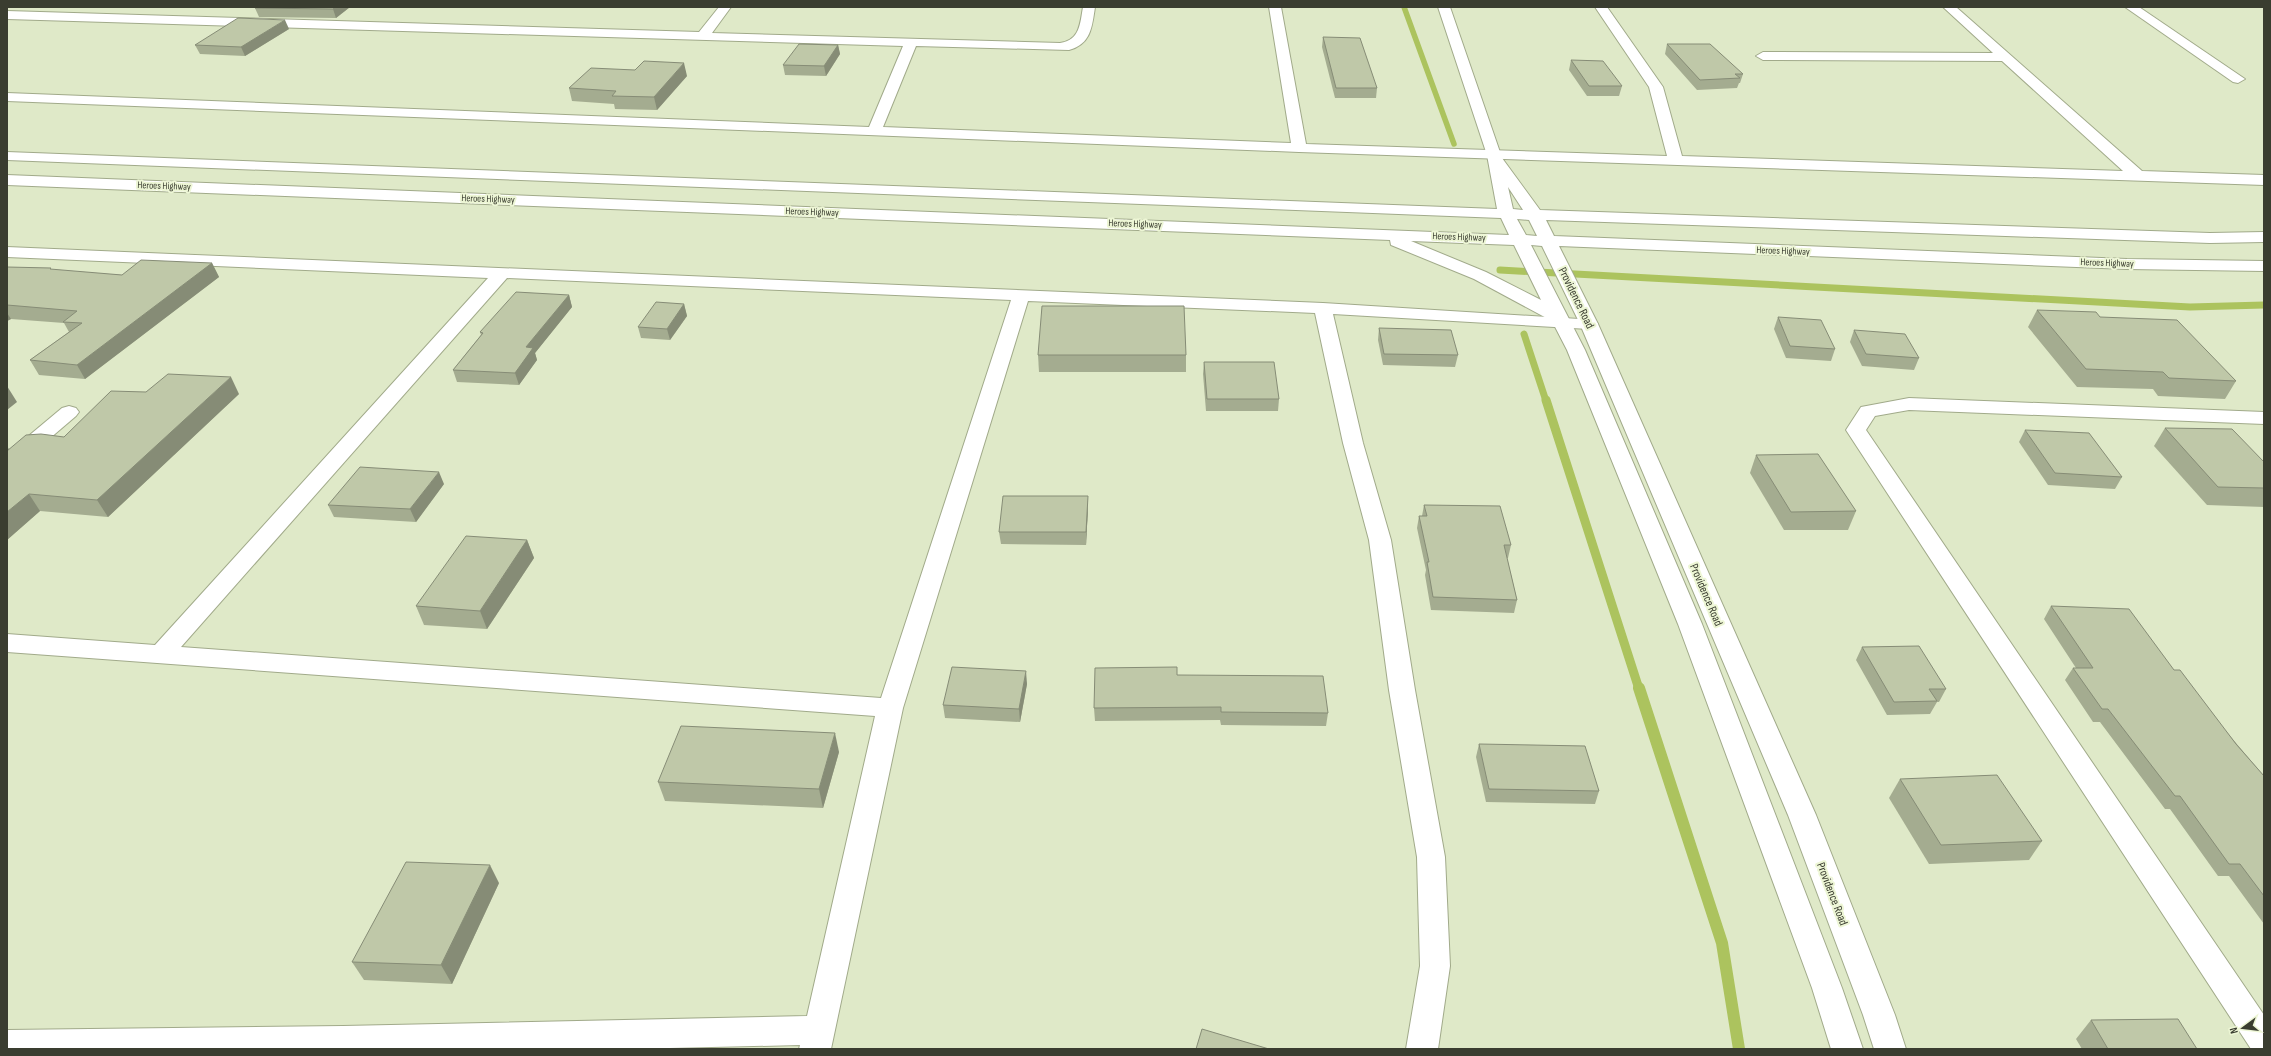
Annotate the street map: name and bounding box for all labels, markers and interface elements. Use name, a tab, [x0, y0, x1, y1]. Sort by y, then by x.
street label: Heroes Highway	[137, 179, 191, 193]
street label: Heroes Highway	[461, 192, 515, 206]
street label: Heroes Highway	[785, 205, 839, 219]
street label: Heroes Highway	[1108, 217, 1162, 231]
street label: Heroes Highway	[1432, 230, 1486, 244]
street label: Heroes Highway	[1756, 244, 1810, 258]
street label: Heroes Highway	[2080, 256, 2134, 270]
street label: Providence Road	[1555, 265, 1597, 331]
street label: Providence Road	[1686, 561, 1726, 629]
street label: Providence Road	[1813, 860, 1851, 928]
north arrow	[2223, 1008, 2263, 1048]
text: N	[2227, 1026, 2241, 1035]

